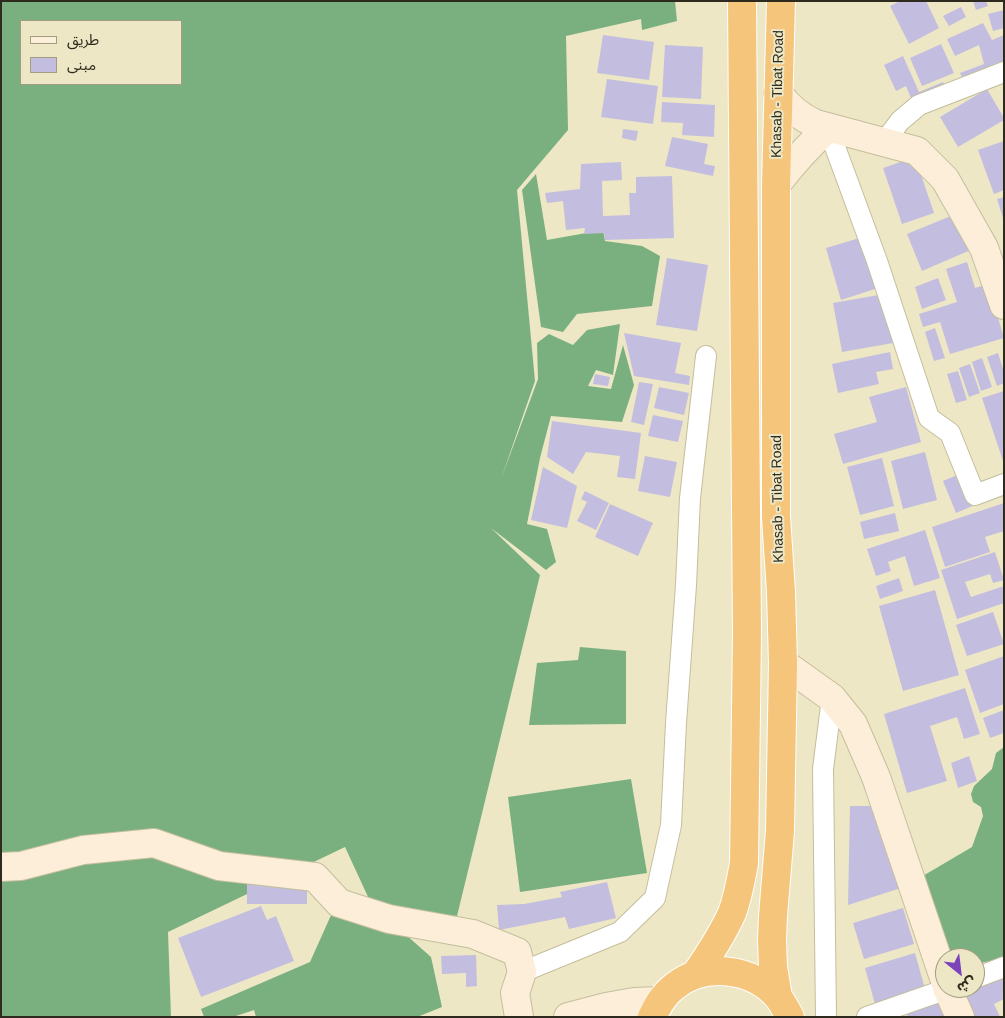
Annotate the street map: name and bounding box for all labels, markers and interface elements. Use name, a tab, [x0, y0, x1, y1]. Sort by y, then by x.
legend	[20, 20, 182, 85]
street label: Khasab - Tibat Road	[768, 30, 788, 158]
text: طريق	[67, 31, 99, 48]
text: مبنى	[67, 56, 96, 73]
street label: Khasab - Tibat Road	[768, 435, 788, 563]
north arrow	[935, 948, 985, 998]
text: ش	[955, 974, 979, 997]

